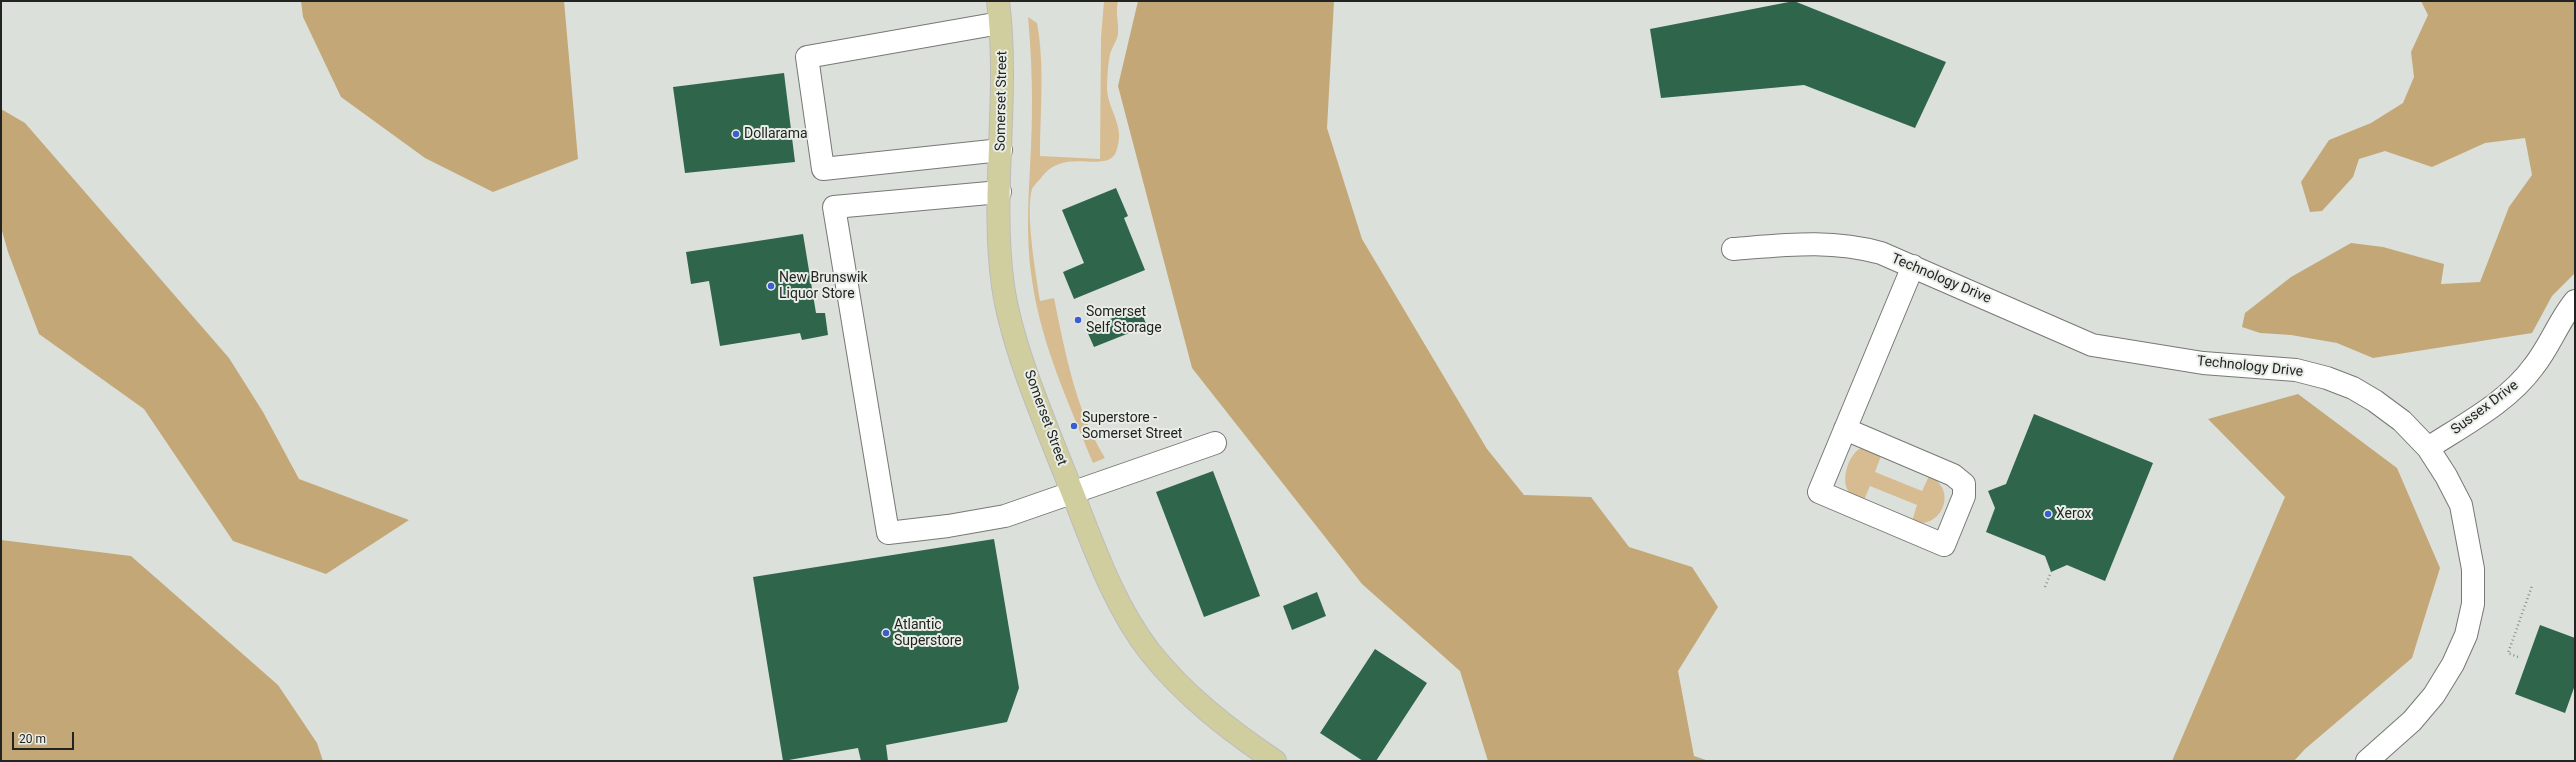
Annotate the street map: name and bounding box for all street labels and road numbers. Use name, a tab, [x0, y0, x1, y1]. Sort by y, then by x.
street label: Somerset Street	[993, 51, 1011, 151]
street label: Technology Drive	[1889, 250, 1993, 308]
street label: Technology Drive	[2196, 353, 2304, 381]
street label: Somerset Street	[1020, 368, 1070, 468]
street label: Sussex Drive	[2448, 377, 2522, 439]

